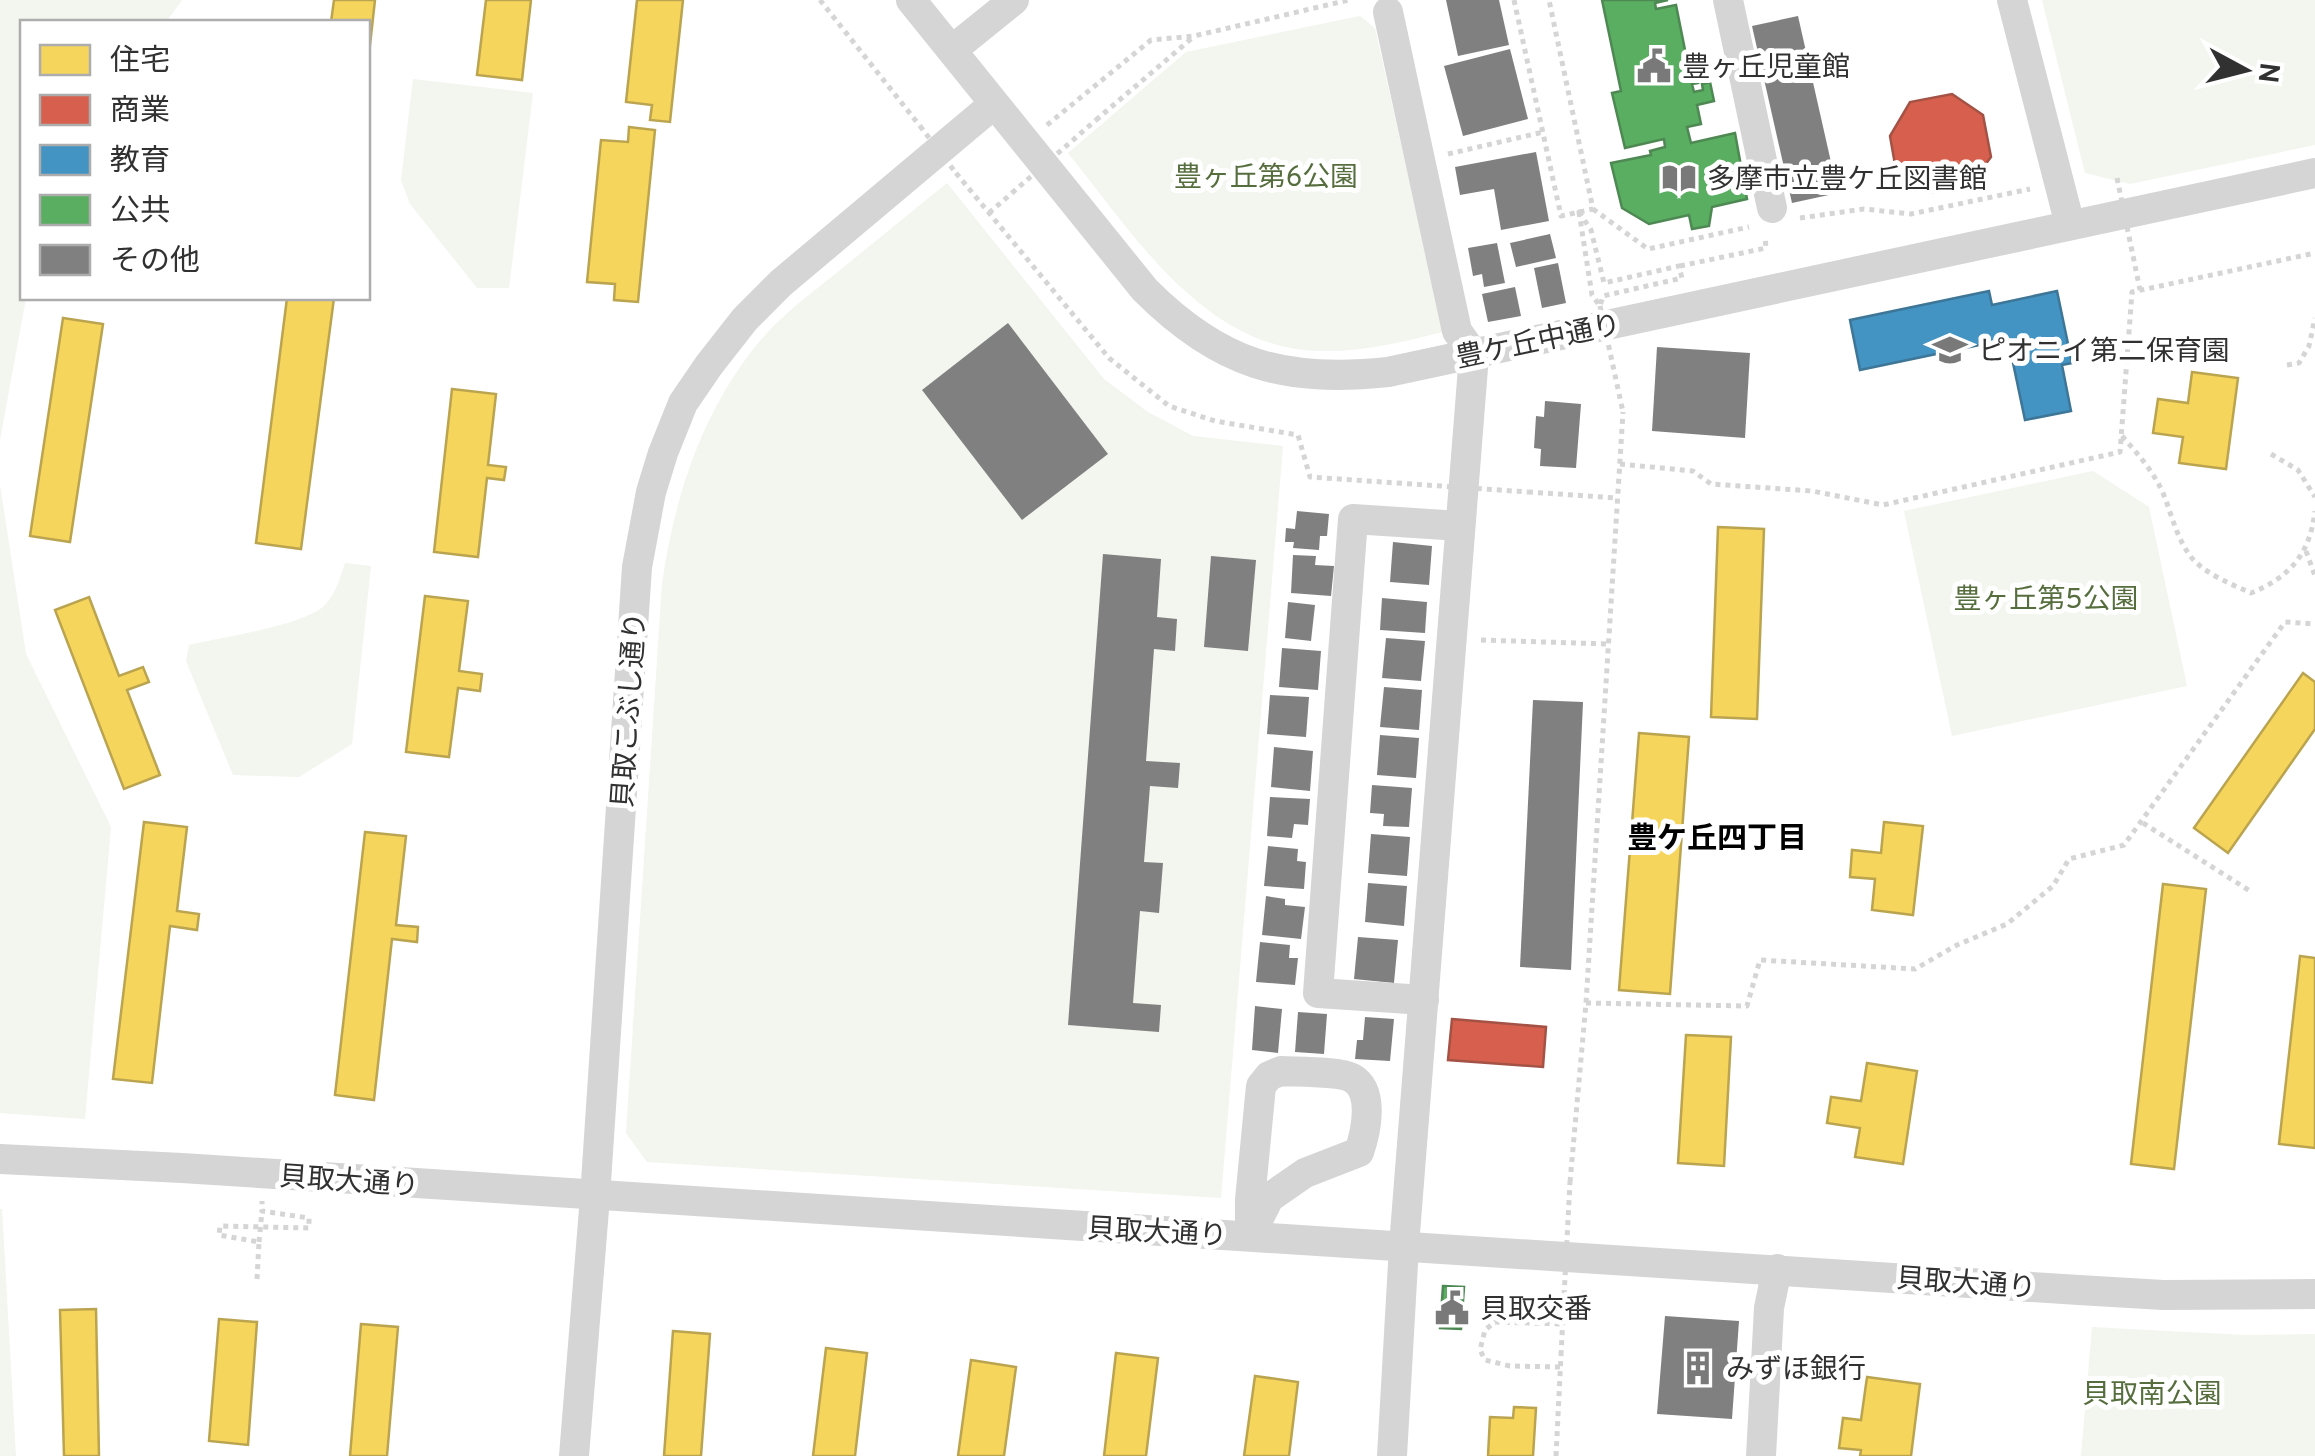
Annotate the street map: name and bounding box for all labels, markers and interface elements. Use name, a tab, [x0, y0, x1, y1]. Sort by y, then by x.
legend	[20, 20, 370, 300]
north arrow	[2195, 20, 2295, 120]
text: 住宅	[110, 44, 170, 81]
public building icon: 豊ヶ丘児童館	[1635, 47, 1673, 85]
place label: 豊ヶ丘児童館	[1682, 51, 1850, 87]
text: N	[2248, 61, 2286, 85]
text: 商業	[110, 94, 170, 131]
text: 教育	[110, 144, 170, 181]
library icon: 多摩市立豊ケ丘図書館	[1660, 159, 1698, 197]
park label: 豊ヶ丘第6公園	[1174, 161, 1358, 197]
place label: 多摩市立豊ケ丘図書館	[1707, 163, 1987, 199]
text: 公共	[110, 194, 170, 231]
text: その他	[110, 244, 200, 281]
street label: 豊ケ丘中通り	[1453, 308, 1625, 378]
school or university icon: ピオニイ第二保育園	[1931, 331, 1969, 369]
place label: ピオニイ第二保育園	[1978, 335, 2230, 371]
park label: 豊ヶ丘第5公園	[1953, 583, 2139, 619]
street label: 貝取こぶし通り	[606, 611, 656, 809]
district label: 豊ケ丘四丁目	[1627, 822, 1807, 859]
street label: 貝取大通り	[278, 1160, 420, 1206]
street label: 貝取大通り	[1086, 1212, 1228, 1256]
street label: 貝取大通り	[1895, 1262, 2037, 1308]
public building icon: 貝取交番	[1433, 1289, 1471, 1327]
place label: 貝取交番	[1480, 1293, 1592, 1329]
building icon: みずほ銀行	[1679, 1349, 1717, 1387]
place label: みずほ銀行	[1726, 1353, 1866, 1389]
park label: 貝取南公園	[2082, 1378, 2222, 1414]

